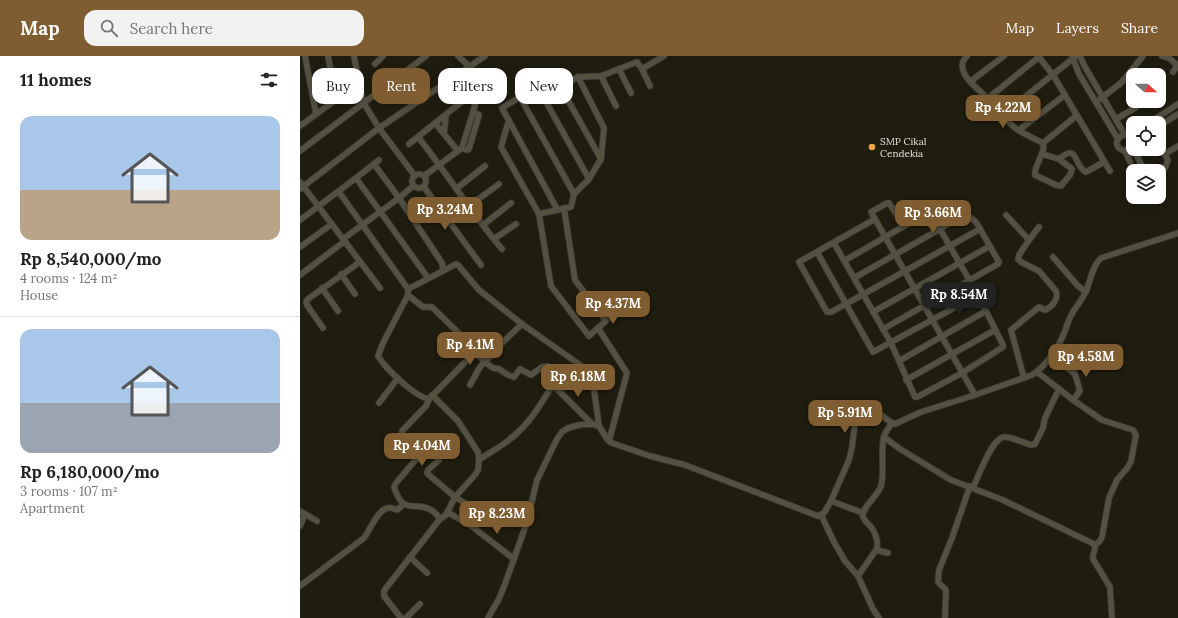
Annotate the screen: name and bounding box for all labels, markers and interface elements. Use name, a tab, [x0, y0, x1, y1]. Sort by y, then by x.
search box	[84, 10, 364, 46]
text: Map	[20, 16, 60, 40]
icon: search	[98, 17, 120, 39]
text: Search here	[130, 19, 213, 38]
text: Map	[1006, 19, 1034, 37]
text: Layers	[1056, 19, 1099, 37]
text: Share	[1121, 19, 1158, 37]
chip: Buy	[312, 68, 364, 104]
chip: Rent	[372, 68, 430, 104]
chip: Filters	[438, 68, 507, 104]
chip: New	[515, 68, 573, 104]
north arrow	[1126, 68, 1166, 108]
map controls	[1126, 68, 1166, 204]
text: 11 homes	[20, 69, 92, 91]
icon: filters	[258, 69, 280, 91]
pin: Rp 4.22M	[962, 95, 1044, 129]
text: Rp 4.22M	[975, 99, 1031, 116]
button: locate	[1126, 116, 1166, 156]
place label: SMP Cikal Cendekia	[880, 135, 927, 160]
icon: home	[114, 142, 186, 214]
marker: SMP Cikal Cendekia	[867, 142, 877, 152]
button: layers	[1126, 164, 1166, 204]
pin: Rp 3.24M	[404, 197, 486, 231]
pin: Rp 3.66M	[892, 200, 974, 234]
text: Rp 3.24M	[416, 201, 474, 218]
text: Rp 3.66M	[904, 204, 962, 221]
text: Rp 8,540,000/mo	[20, 248, 161, 270]
text: 4 rooms · 124 m²	[20, 270, 117, 287]
pin: Rp 8.54M	[918, 282, 1000, 316]
text: Rp 8.54M	[930, 286, 988, 303]
text: House	[20, 287, 58, 304]
pin: Rp 4.37M	[572, 291, 654, 325]
text: Rp 4.37M	[585, 295, 641, 312]
pin: Rp 4.1M	[433, 332, 507, 366]
text: Rp 4.1M	[446, 336, 494, 353]
pin: Rp 4.58M	[1045, 344, 1127, 378]
text: Rp 4.58M	[1057, 348, 1115, 365]
icon: home	[114, 355, 186, 427]
pin: Rp 6.18M	[537, 364, 619, 398]
text: Rp 6.18M	[550, 368, 606, 385]
pin: Rp 5.91M	[804, 400, 886, 434]
text: Rp 5.91M	[817, 404, 873, 421]
pin: Rp 4.04M	[381, 433, 463, 467]
text: Rp 4.04M	[393, 437, 451, 454]
text: Rp 6,180,000/mo	[20, 461, 159, 483]
text: 3 rooms · 107 m²	[20, 483, 118, 500]
text: Apartment	[20, 500, 85, 517]
pin: Rp 8.23M	[456, 501, 538, 535]
text: Rp 8.23M	[468, 505, 526, 522]

